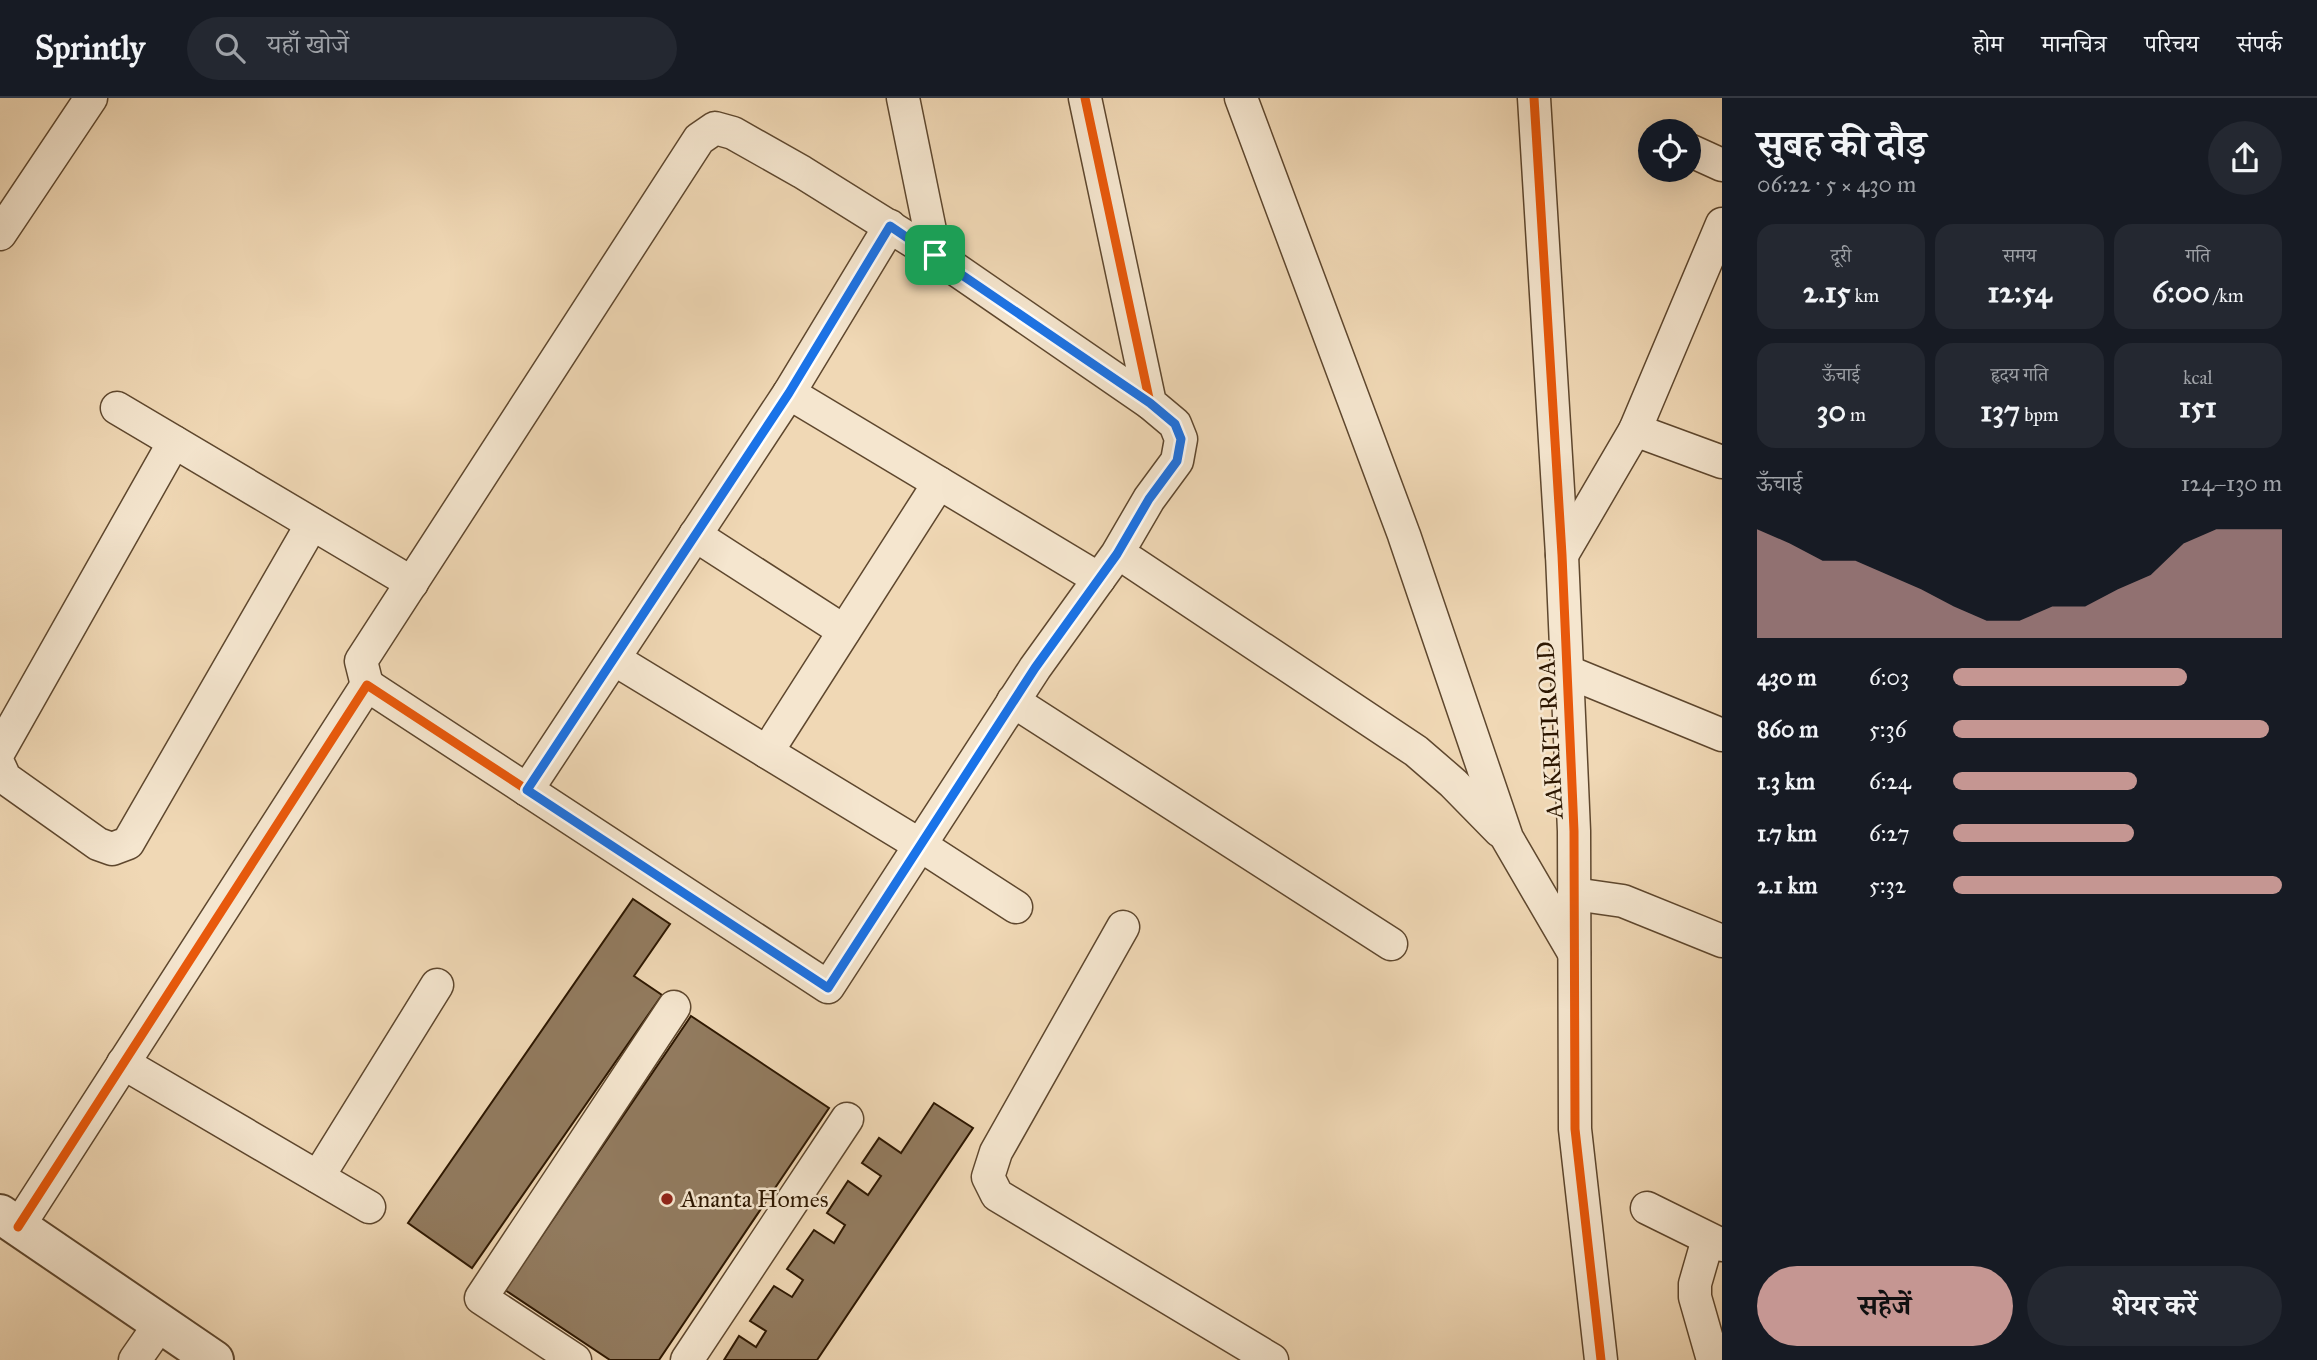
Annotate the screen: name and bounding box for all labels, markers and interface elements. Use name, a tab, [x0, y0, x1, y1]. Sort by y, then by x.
search box	[187, 17, 677, 80]
text: Sprintly	[35, 28, 145, 68]
text: यहाँ खोजें	[267, 28, 349, 60]
icon: search	[211, 29, 249, 67]
text: होम	[1973, 29, 2003, 59]
text: मानचित्र	[2041, 29, 2107, 59]
text: परिचय	[2145, 29, 2199, 59]
text: संपर्क	[2237, 29, 2282, 59]
map controls	[1638, 119, 1701, 182]
button: locate	[1638, 119, 1701, 182]
text: सुबह की दौड़	[1757, 121, 1926, 167]
button: share	[2208, 121, 2282, 195]
text: 06:22 · 5 × 430 m	[1757, 170, 1916, 198]
pin	[905, 225, 965, 285]
icon: arrive	[916, 236, 954, 274]
text: दूरी	[1831, 244, 1851, 267]
text: समय	[2003, 244, 2036, 267]
text: गति	[2185, 244, 2210, 267]
text: 2.15	[1803, 274, 1850, 310]
text: 12:54	[1987, 274, 2052, 310]
text: 6:00	[2152, 274, 2210, 310]
text: km	[1850, 284, 1879, 307]
text: /km	[2210, 284, 2244, 307]
text: ऊँचाई	[1822, 363, 1860, 386]
text: हृदय गति	[1991, 363, 2048, 386]
text: kcal	[2183, 366, 2213, 389]
text: 151	[2179, 389, 2217, 425]
text: 30	[1816, 393, 1846, 429]
text: 137	[1980, 393, 2020, 429]
text: m	[1846, 403, 1866, 426]
text: bpm	[2020, 403, 2059, 426]
text: ऊँचाई	[1757, 469, 1802, 497]
text: 124–130 m	[2181, 469, 2282, 497]
street label: AAKRITI ROAD	[1530, 640, 1570, 821]
text: 430 m	[1757, 663, 1817, 691]
text: 6:03	[1869, 663, 1909, 691]
text: 860 m	[1757, 715, 1819, 743]
text: 5:36	[1869, 715, 1906, 743]
text: 1.3 km	[1757, 767, 1815, 795]
text: 6:24	[1869, 767, 1911, 795]
text: 1.7 km	[1757, 819, 1817, 847]
text: 6:27	[1869, 819, 1910, 847]
text: 2.1 km	[1757, 871, 1818, 899]
text: 5:32	[1869, 871, 1906, 899]
place label: Ananta Homes	[680, 1184, 828, 1214]
marker: Ananta Homes	[659, 1191, 675, 1207]
button: सहेजें	[1757, 1266, 2013, 1346]
button: शेयर करें	[2027, 1266, 2282, 1346]

